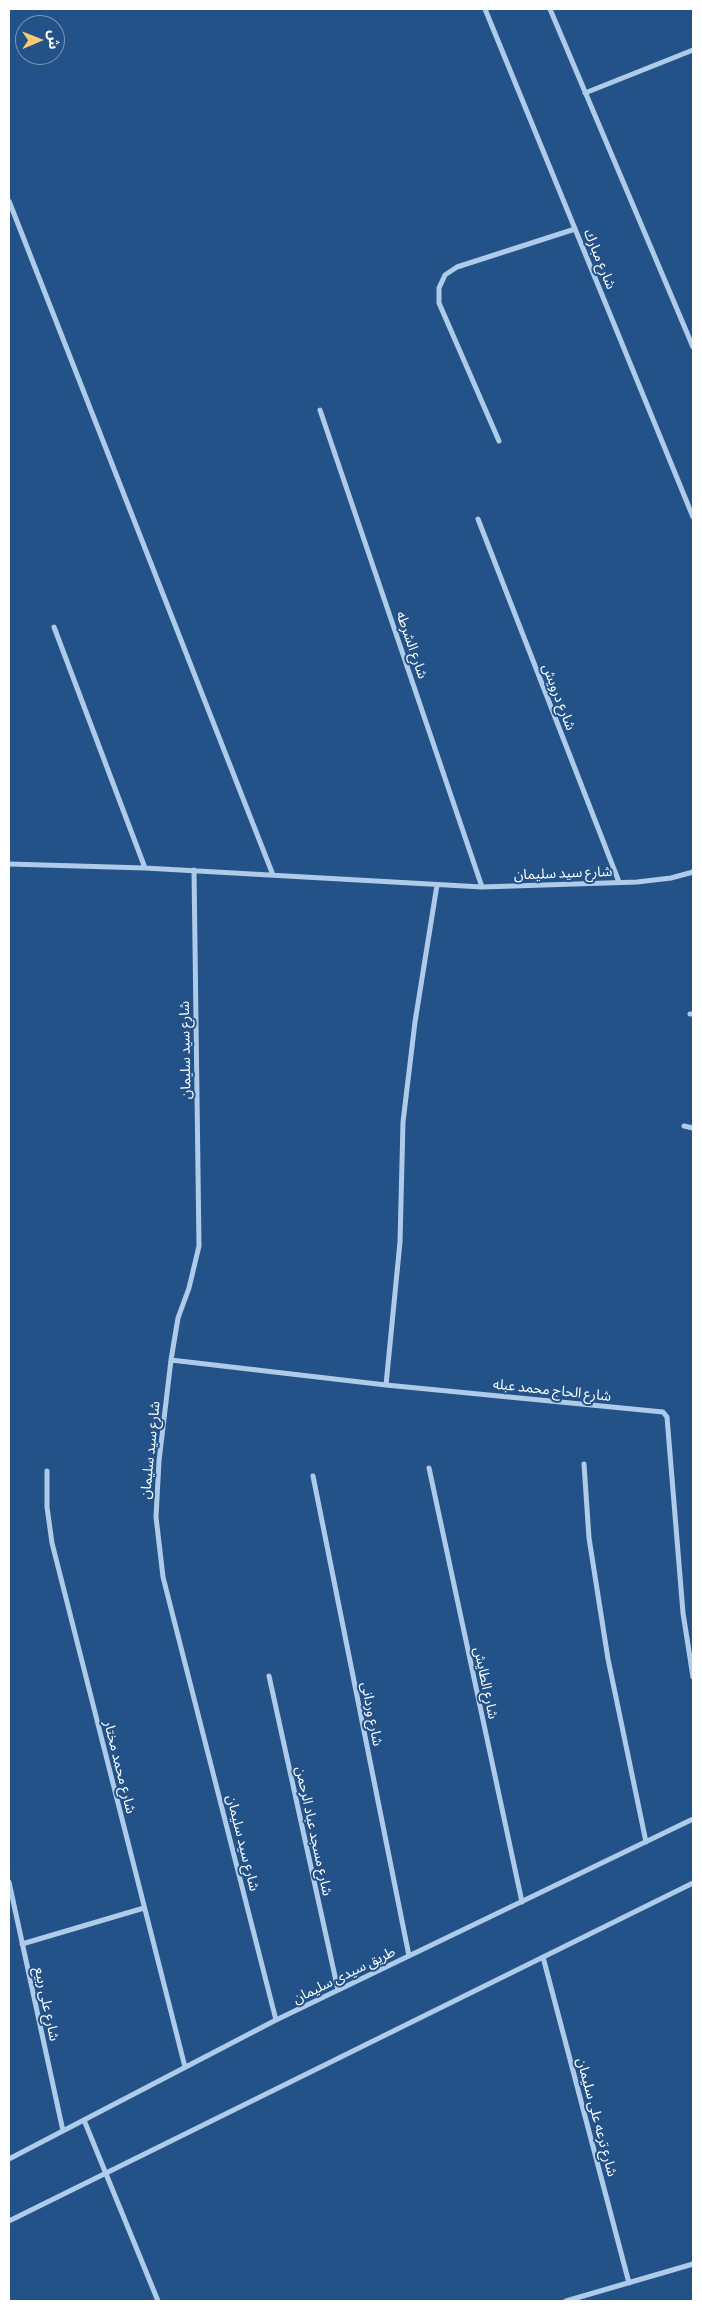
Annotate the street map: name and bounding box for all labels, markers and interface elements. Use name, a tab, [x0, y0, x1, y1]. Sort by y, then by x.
north arrow	[15, 15, 65, 65]
text: ش	[46, 30, 63, 49]
street label: شارع مبارك	[580, 226, 620, 292]
street label: شارع الشرطه	[393, 609, 431, 681]
street label: شارع درويش	[539, 661, 579, 733]
street label: شارع سيد سليمان	[514, 863, 612, 883]
street label: شارع سيد سليمان	[176, 1001, 194, 1099]
street label: شارع الحاج محمد عبله	[492, 1375, 612, 1405]
street label: شارع سيد سليمان	[137, 1400, 163, 1500]
street label: شارع الطايش	[470, 1646, 502, 1720]
street label: شارع وردانى	[358, 1680, 386, 1748]
street label: شارع محمد مختار	[100, 1719, 140, 1815]
street label: شارع مسجد عباد الرحمن	[292, 1765, 336, 1897]
street label: شارع سيد سليمان	[223, 1793, 263, 1893]
street label: طريق سيدى سليمان	[290, 1943, 398, 2007]
street label: شارع على ربيع	[31, 1965, 63, 2043]
street label: شارع ترعه على سليمان	[573, 2056, 621, 2178]

